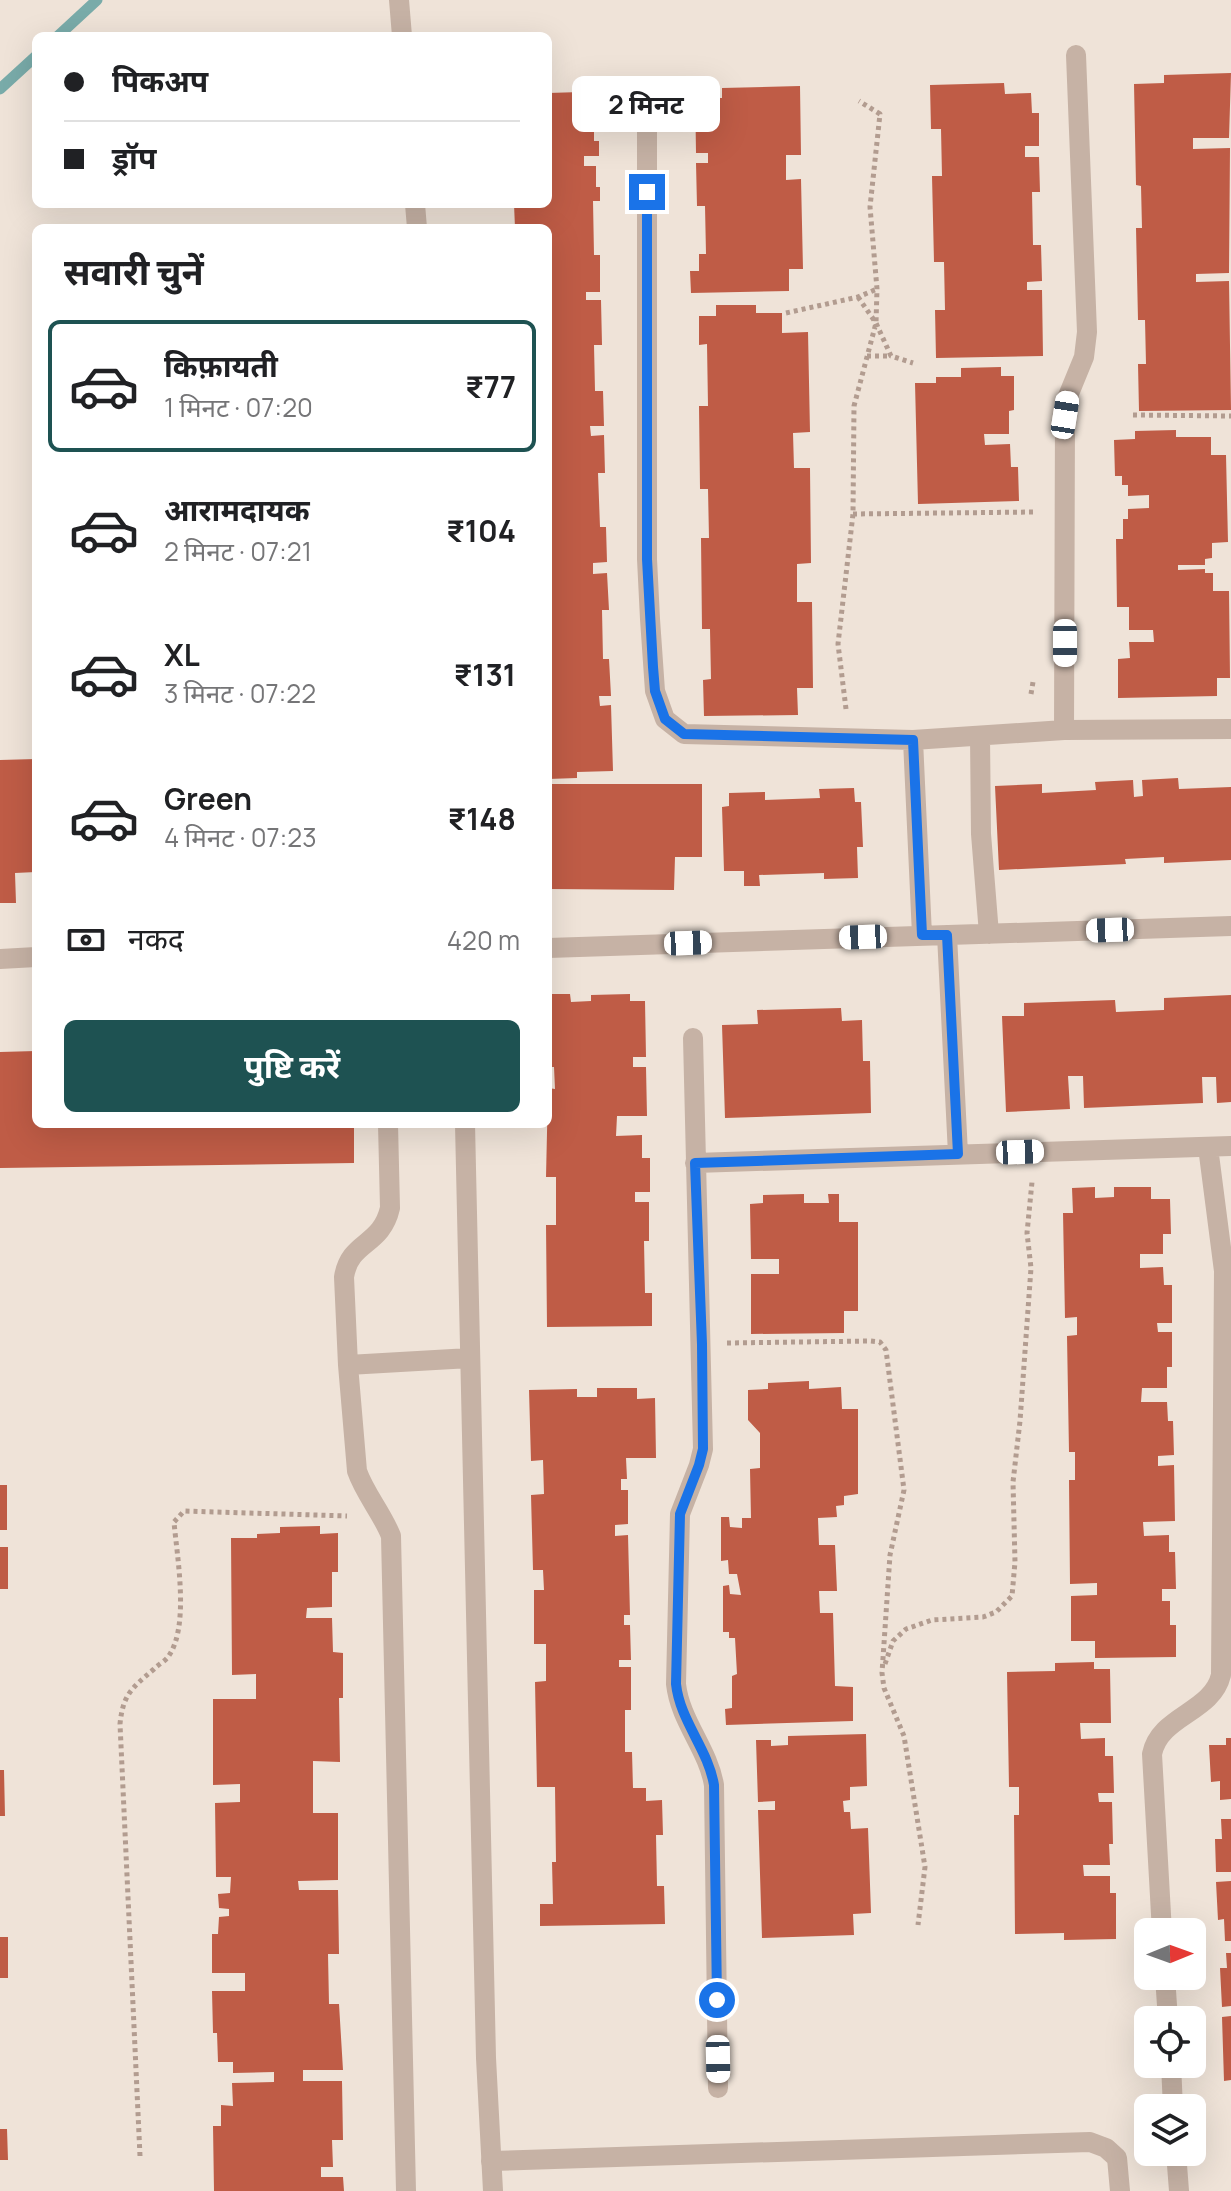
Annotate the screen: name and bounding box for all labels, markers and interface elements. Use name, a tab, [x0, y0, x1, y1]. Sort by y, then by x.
text: पिकअप	[112, 60, 208, 101]
callout: 2 मिनट	[573, 76, 721, 132]
text: 2 मिनट	[608, 86, 684, 122]
text: ड्रॉप	[112, 137, 156, 178]
route end	[629, 174, 665, 210]
text: सवारी चुनें	[64, 247, 204, 296]
text: किफ़ायती	[164, 345, 278, 386]
icon: car	[68, 350, 140, 422]
text: ₹77	[465, 366, 516, 407]
text: 1 मिनट · 07:20	[164, 389, 313, 425]
car	[1049, 389, 1081, 441]
text: आरामदायक	[164, 489, 310, 530]
icon: car	[68, 494, 140, 566]
text: ₹104	[446, 510, 516, 551]
text: 2 मिनट · 07:21	[164, 533, 312, 569]
car	[1053, 619, 1077, 667]
text: XL	[164, 634, 200, 675]
icon: car	[68, 638, 140, 710]
text: ₹131	[454, 654, 516, 695]
text: 3 मिनट · 07:22	[164, 675, 316, 711]
text: Green	[164, 778, 252, 819]
icon: car	[68, 782, 140, 854]
text: ₹148	[448, 798, 516, 839]
text: 4 मिनट · 07:23	[164, 819, 317, 855]
car	[1086, 917, 1134, 943]
icon: cash	[64, 918, 108, 962]
text: नकद	[128, 918, 184, 959]
text: 420 m	[447, 922, 520, 958]
car	[839, 924, 887, 950]
car	[664, 930, 712, 956]
button: पुष्टि करें	[64, 1020, 520, 1112]
car	[996, 1139, 1044, 1165]
north arrow	[1134, 1918, 1206, 1990]
map controls	[1134, 1918, 1206, 2166]
route start	[699, 1982, 735, 2018]
button: locate	[1134, 2006, 1206, 2078]
car	[706, 2035, 730, 2083]
button: layers	[1134, 2094, 1206, 2166]

